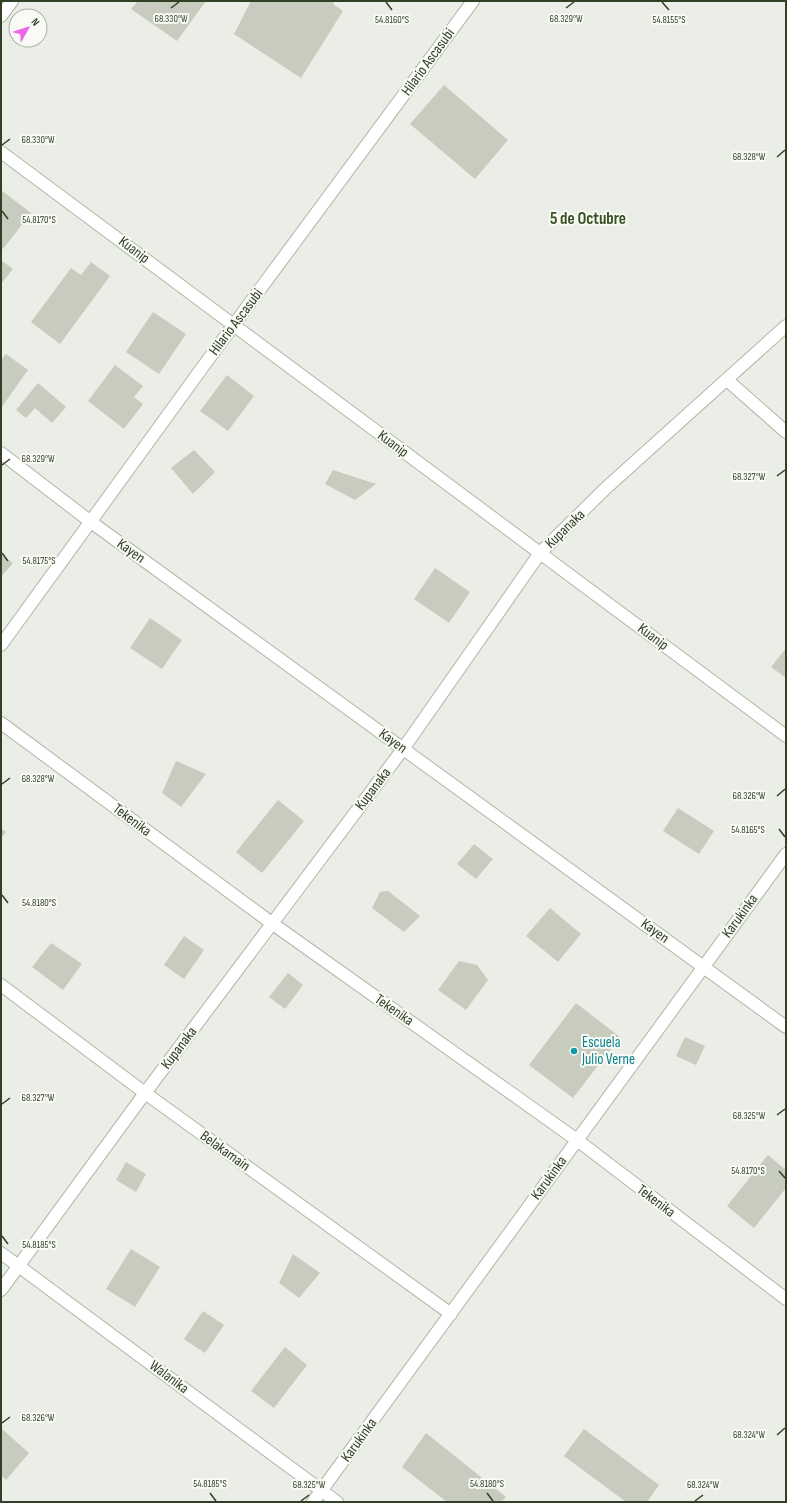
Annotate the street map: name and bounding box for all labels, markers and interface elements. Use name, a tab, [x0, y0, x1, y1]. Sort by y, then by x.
north arrow	[8, 8, 48, 48]
text: 68.330°W	[155, 13, 188, 25]
text: 68.329°W	[550, 13, 583, 25]
text: 54.8160°S	[375, 14, 409, 26]
text: 54.8155°S	[652, 14, 686, 26]
text: N	[28, 16, 42, 28]
street label: Hilario Ascasubi	[397, 24, 459, 99]
text: 68.330°W	[22, 134, 55, 146]
text: 68.328°W	[733, 151, 766, 163]
district label: 5 de Octubre	[550, 209, 626, 229]
text: 54.8170°S	[22, 214, 56, 226]
street label: Kuanip	[115, 232, 153, 268]
street label: Hilario Ascasubi	[205, 285, 267, 359]
street label: Kuanip	[374, 426, 412, 462]
text: 68.329°W	[22, 453, 55, 465]
text: 68.327°W	[733, 471, 766, 483]
street label: Kupanaka	[541, 505, 589, 553]
street label: Kayen	[113, 534, 149, 568]
text: 54.8175°S	[22, 555, 56, 567]
street label: Kuanip	[634, 619, 672, 655]
street label: Kayen	[375, 724, 411, 758]
street label: Kupanaka	[351, 764, 395, 814]
text: 68.328°W	[22, 773, 55, 785]
text: 68.326°W	[733, 790, 766, 802]
street label: Tekenika	[109, 799, 155, 841]
text: 54.8165°S	[731, 824, 765, 836]
street label: Karukinka	[718, 890, 762, 942]
text: 54.8180°S	[22, 897, 56, 909]
street label: Kayen	[637, 914, 673, 948]
street label: Tekenika	[371, 990, 417, 1030]
street label: Kupanaka	[157, 1023, 201, 1073]
place label: Escuela Julio Verne	[581, 1033, 635, 1069]
marker: Escuela Julio Verne	[569, 1046, 579, 1056]
text: 68.327°W	[22, 1092, 55, 1104]
text: 68.325°W	[733, 1110, 766, 1122]
street label: Belakamain	[196, 1126, 254, 1176]
street label: Karukinka	[527, 1152, 571, 1204]
text: 54.8170°S	[731, 1165, 765, 1177]
street label: Tekenika	[633, 1180, 679, 1222]
text: 54.8185°S	[22, 1239, 56, 1251]
street label: Walanika	[146, 1356, 193, 1398]
text: 68.326°W	[22, 1412, 55, 1424]
street label: Karukinka	[337, 1414, 381, 1466]
text: 68.324°W	[733, 1429, 766, 1441]
text: 54.8185°S	[193, 1478, 227, 1490]
text: 54.8180°S	[470, 1478, 504, 1490]
text: 68.325°W	[293, 1479, 326, 1491]
text: 68.324°W	[687, 1479, 720, 1491]

